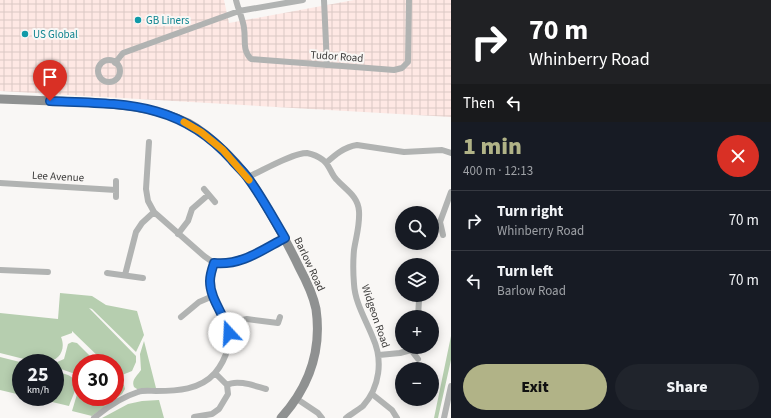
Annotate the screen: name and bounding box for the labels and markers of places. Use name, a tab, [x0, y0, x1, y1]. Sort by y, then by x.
place label: GB Liners	[146, 13, 190, 28]
marker: GB Liners	[133, 15, 143, 25]
place label: US Global	[33, 27, 78, 42]
marker: US Global	[20, 29, 30, 39]
pin	[33, 60, 67, 101]

